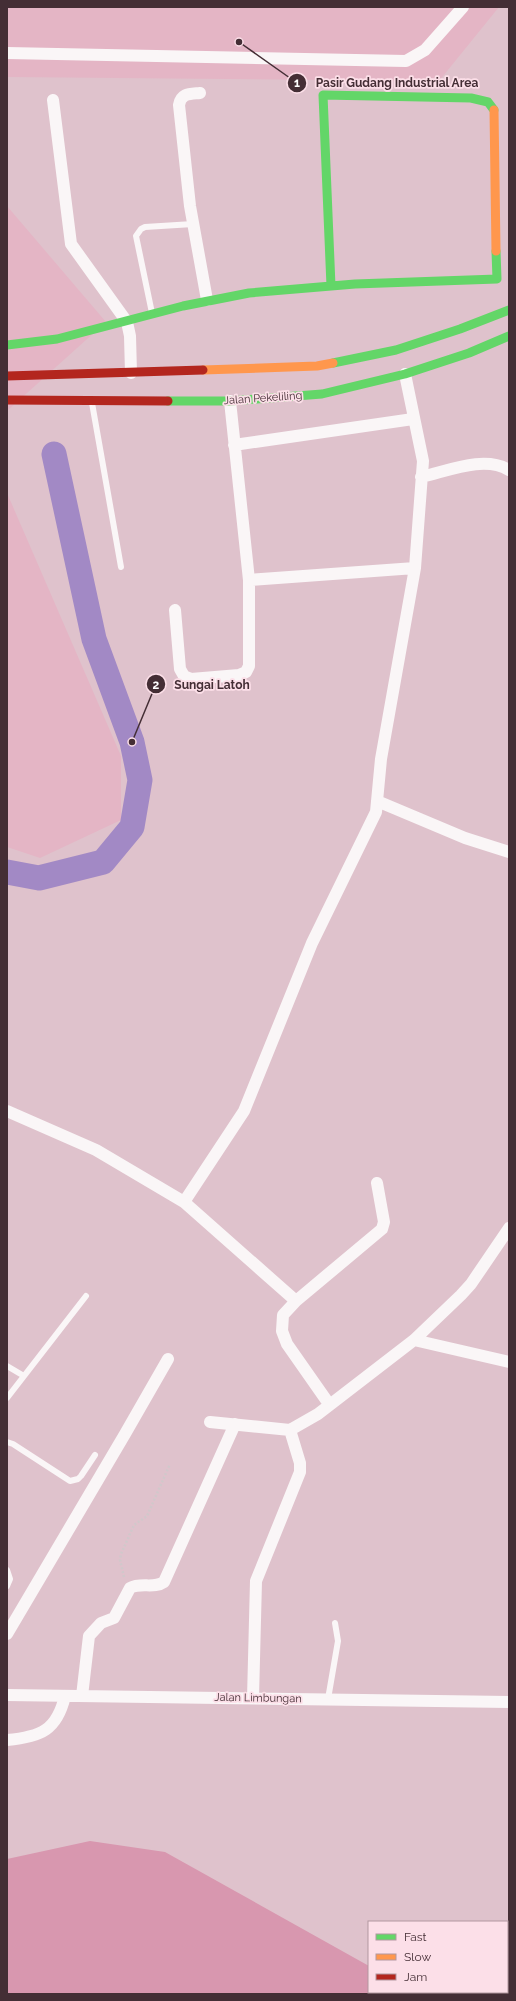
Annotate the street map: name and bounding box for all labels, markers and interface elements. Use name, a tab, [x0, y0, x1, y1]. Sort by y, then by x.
callout: Pasir Gudang Industrial Area	[287, 71, 486, 95]
text: 1	[294, 76, 300, 90]
text: Pasir Gudang Industrial Area	[316, 76, 478, 90]
street label: Jalan Pekeliling	[223, 389, 303, 407]
callout: Sungai Latoh	[146, 672, 257, 696]
text: 2	[153, 678, 160, 692]
text: Sungai Latoh	[174, 678, 250, 692]
street label: Jalan Limbungan	[214, 1691, 302, 1705]
legend	[368, 1921, 508, 1993]
text: Fast	[404, 1930, 427, 1944]
text: Slow	[404, 1950, 431, 1964]
text: Jam	[404, 1970, 427, 1984]

